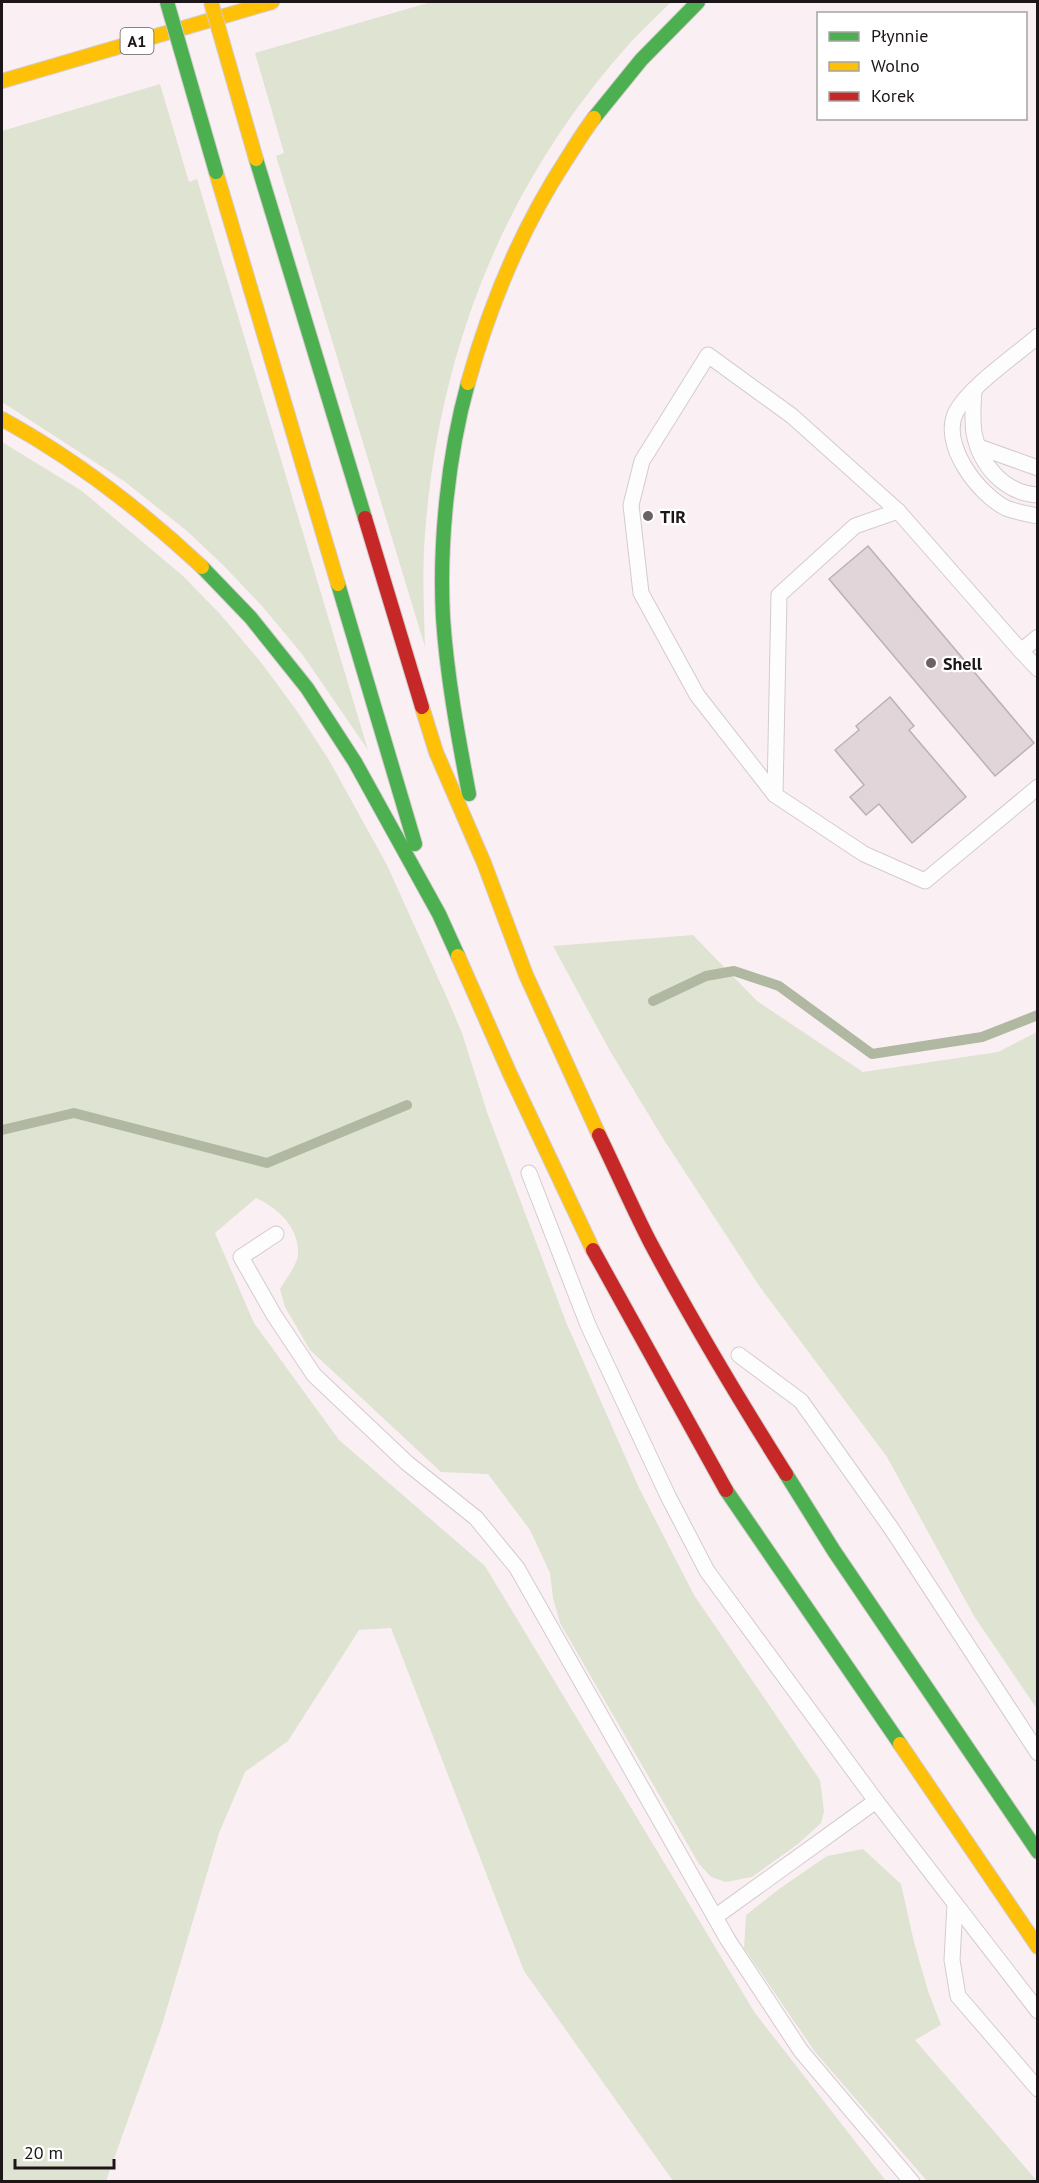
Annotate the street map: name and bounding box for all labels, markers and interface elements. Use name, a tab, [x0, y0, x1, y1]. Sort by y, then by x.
legend	[817, 12, 1027, 120]
text: Płynnie	[871, 24, 928, 47]
road number: A1	[120, 28, 154, 54]
text: Wolno	[871, 54, 920, 77]
text: Korek	[871, 84, 915, 107]
place label: TIR	[660, 505, 686, 528]
marker: TIR	[641, 509, 655, 523]
place label: Shell	[943, 652, 983, 675]
marker: Shell	[924, 656, 938, 670]
scale bar	[15, 2132, 114, 2170]
text: 20 m	[24, 2141, 63, 2164]

